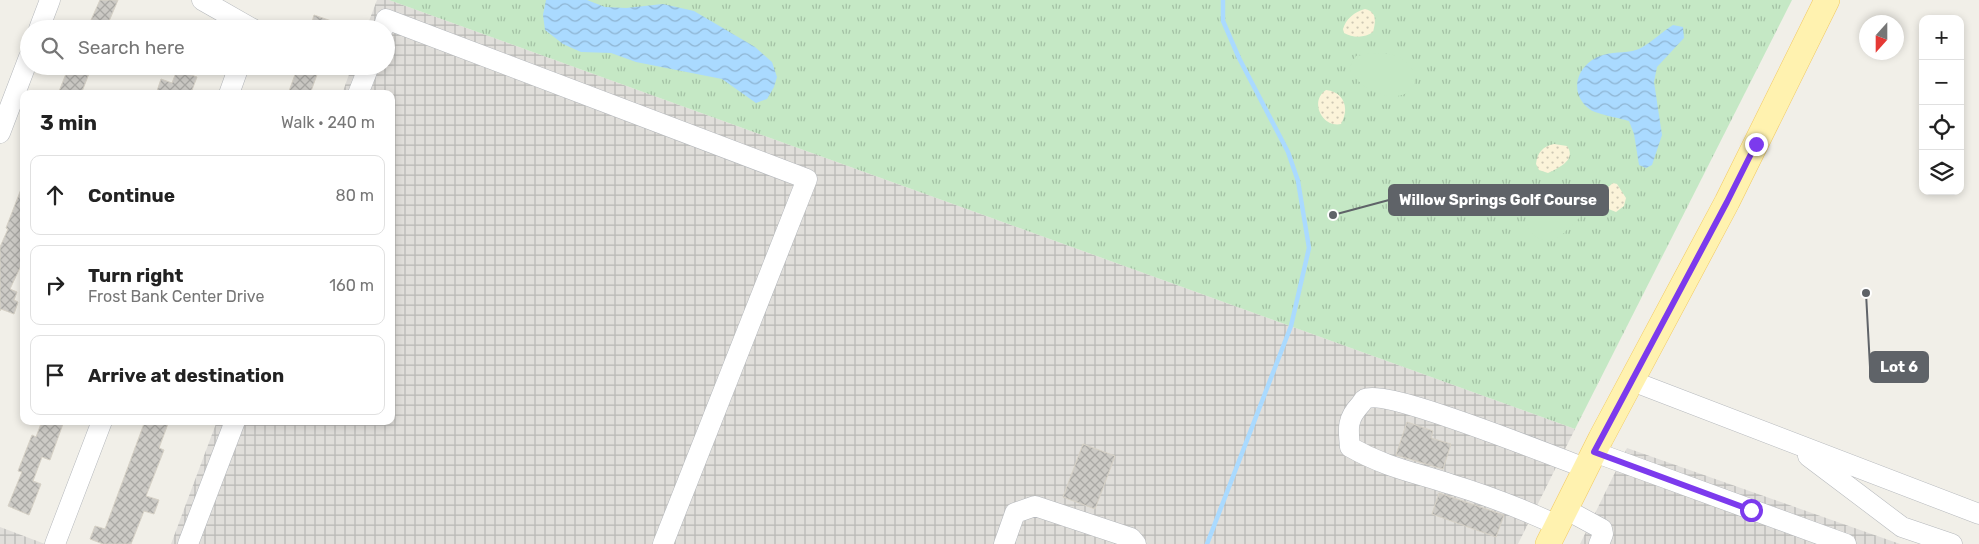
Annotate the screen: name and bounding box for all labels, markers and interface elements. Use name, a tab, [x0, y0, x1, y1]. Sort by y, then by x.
north arrow	[1859, 15, 1904, 60]
map controls	[1919, 15, 1964, 195]
button: +	[1919, 15, 1964, 60]
search box	[20, 20, 395, 75]
icon: search	[38, 34, 66, 62]
text: Search here	[78, 36, 185, 59]
button: −	[1919, 60, 1964, 105]
button: locate	[1919, 105, 1964, 150]
text: 3 min	[40, 110, 97, 135]
text: Walk · 240 m	[281, 113, 375, 132]
route end	[1745, 133, 1768, 156]
button: layers	[1919, 150, 1964, 195]
icon: ahead	[41, 181, 69, 209]
text: Continue	[88, 184, 175, 207]
callout: Willow Springs Golf Course	[1389, 185, 1608, 215]
text: 80 m	[336, 186, 374, 205]
text: Willow Springs Golf Course	[1399, 191, 1597, 209]
text: Turn right	[88, 264, 183, 287]
icon: right	[41, 271, 69, 299]
text: 160 m	[329, 276, 374, 295]
text: Frost Bank Center Drive	[88, 287, 264, 306]
callout: Lot 6	[1870, 352, 1928, 382]
text: Lot 6	[1880, 358, 1918, 376]
icon: arrive	[41, 361, 69, 389]
text: Arrive at destination	[88, 364, 284, 387]
route start	[1740, 499, 1763, 522]

